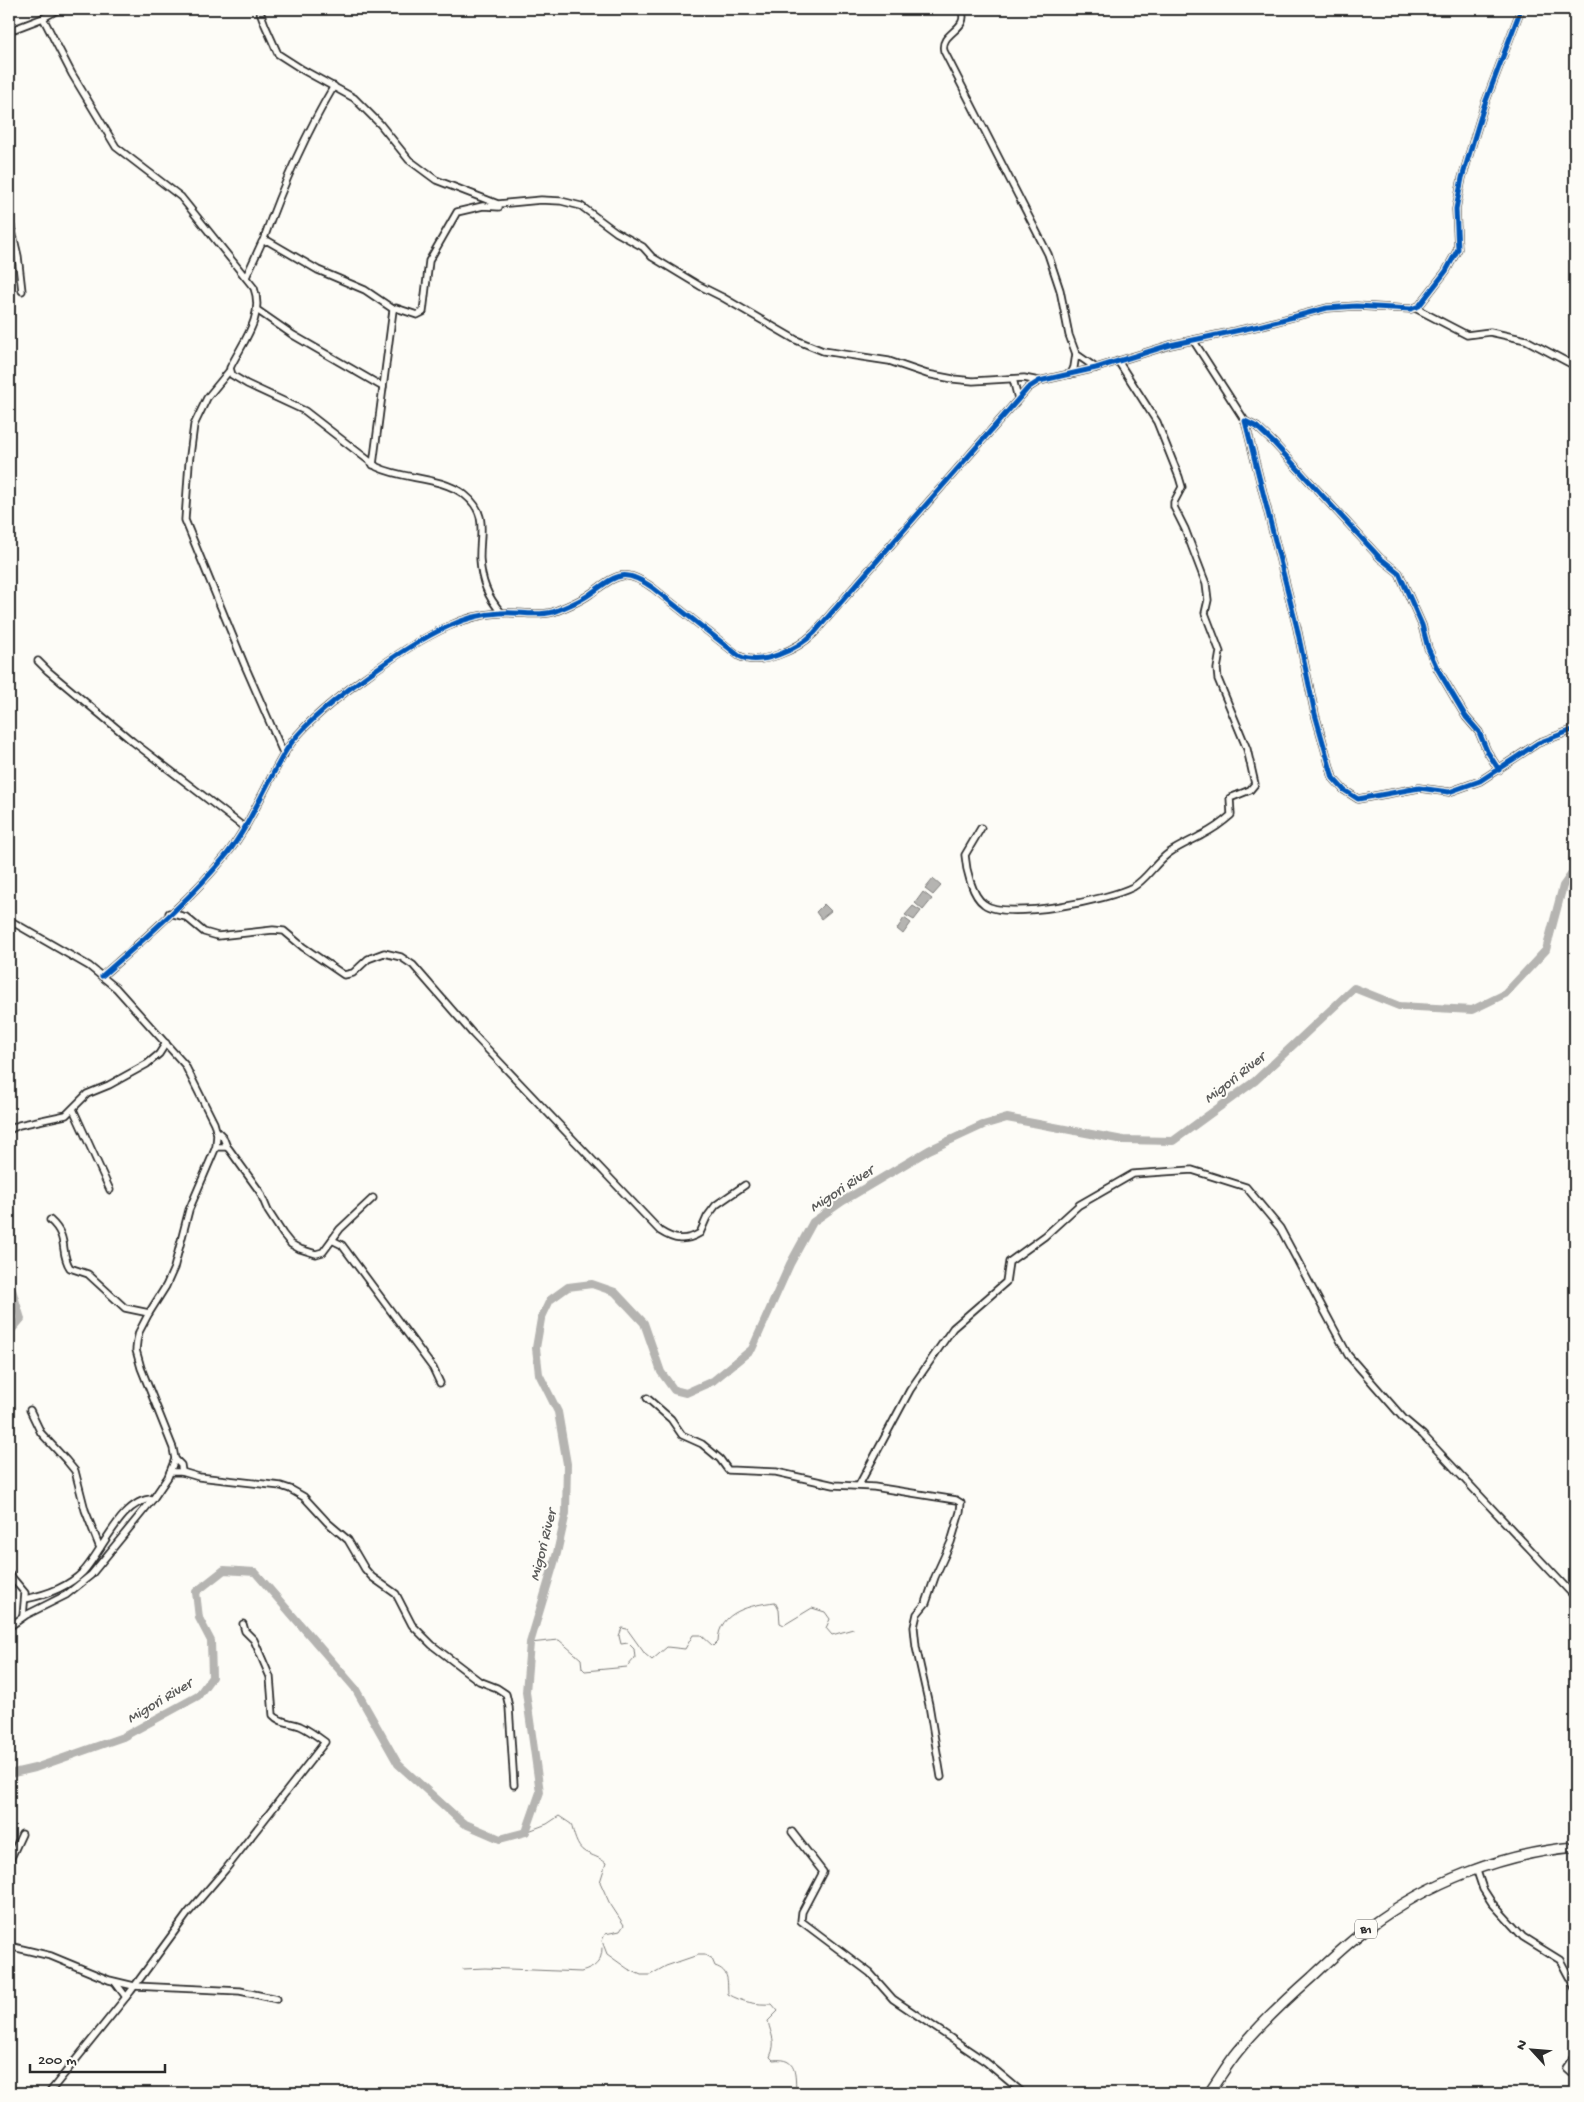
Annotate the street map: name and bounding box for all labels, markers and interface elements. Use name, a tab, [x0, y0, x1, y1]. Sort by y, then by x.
water label: Migori River	[1201, 1047, 1272, 1108]
water label: Migori River	[807, 1161, 880, 1217]
water label: Migori River	[526, 1505, 562, 1583]
water label: Migori River	[124, 1674, 198, 1728]
road number: B1	[1355, 1920, 1377, 1938]
north arrow	[1506, 2024, 1556, 2074]
text: N	[1513, 2038, 1532, 2053]
scale bar	[30, 2042, 165, 2074]
text: 200 m	[38, 2052, 77, 2070]

